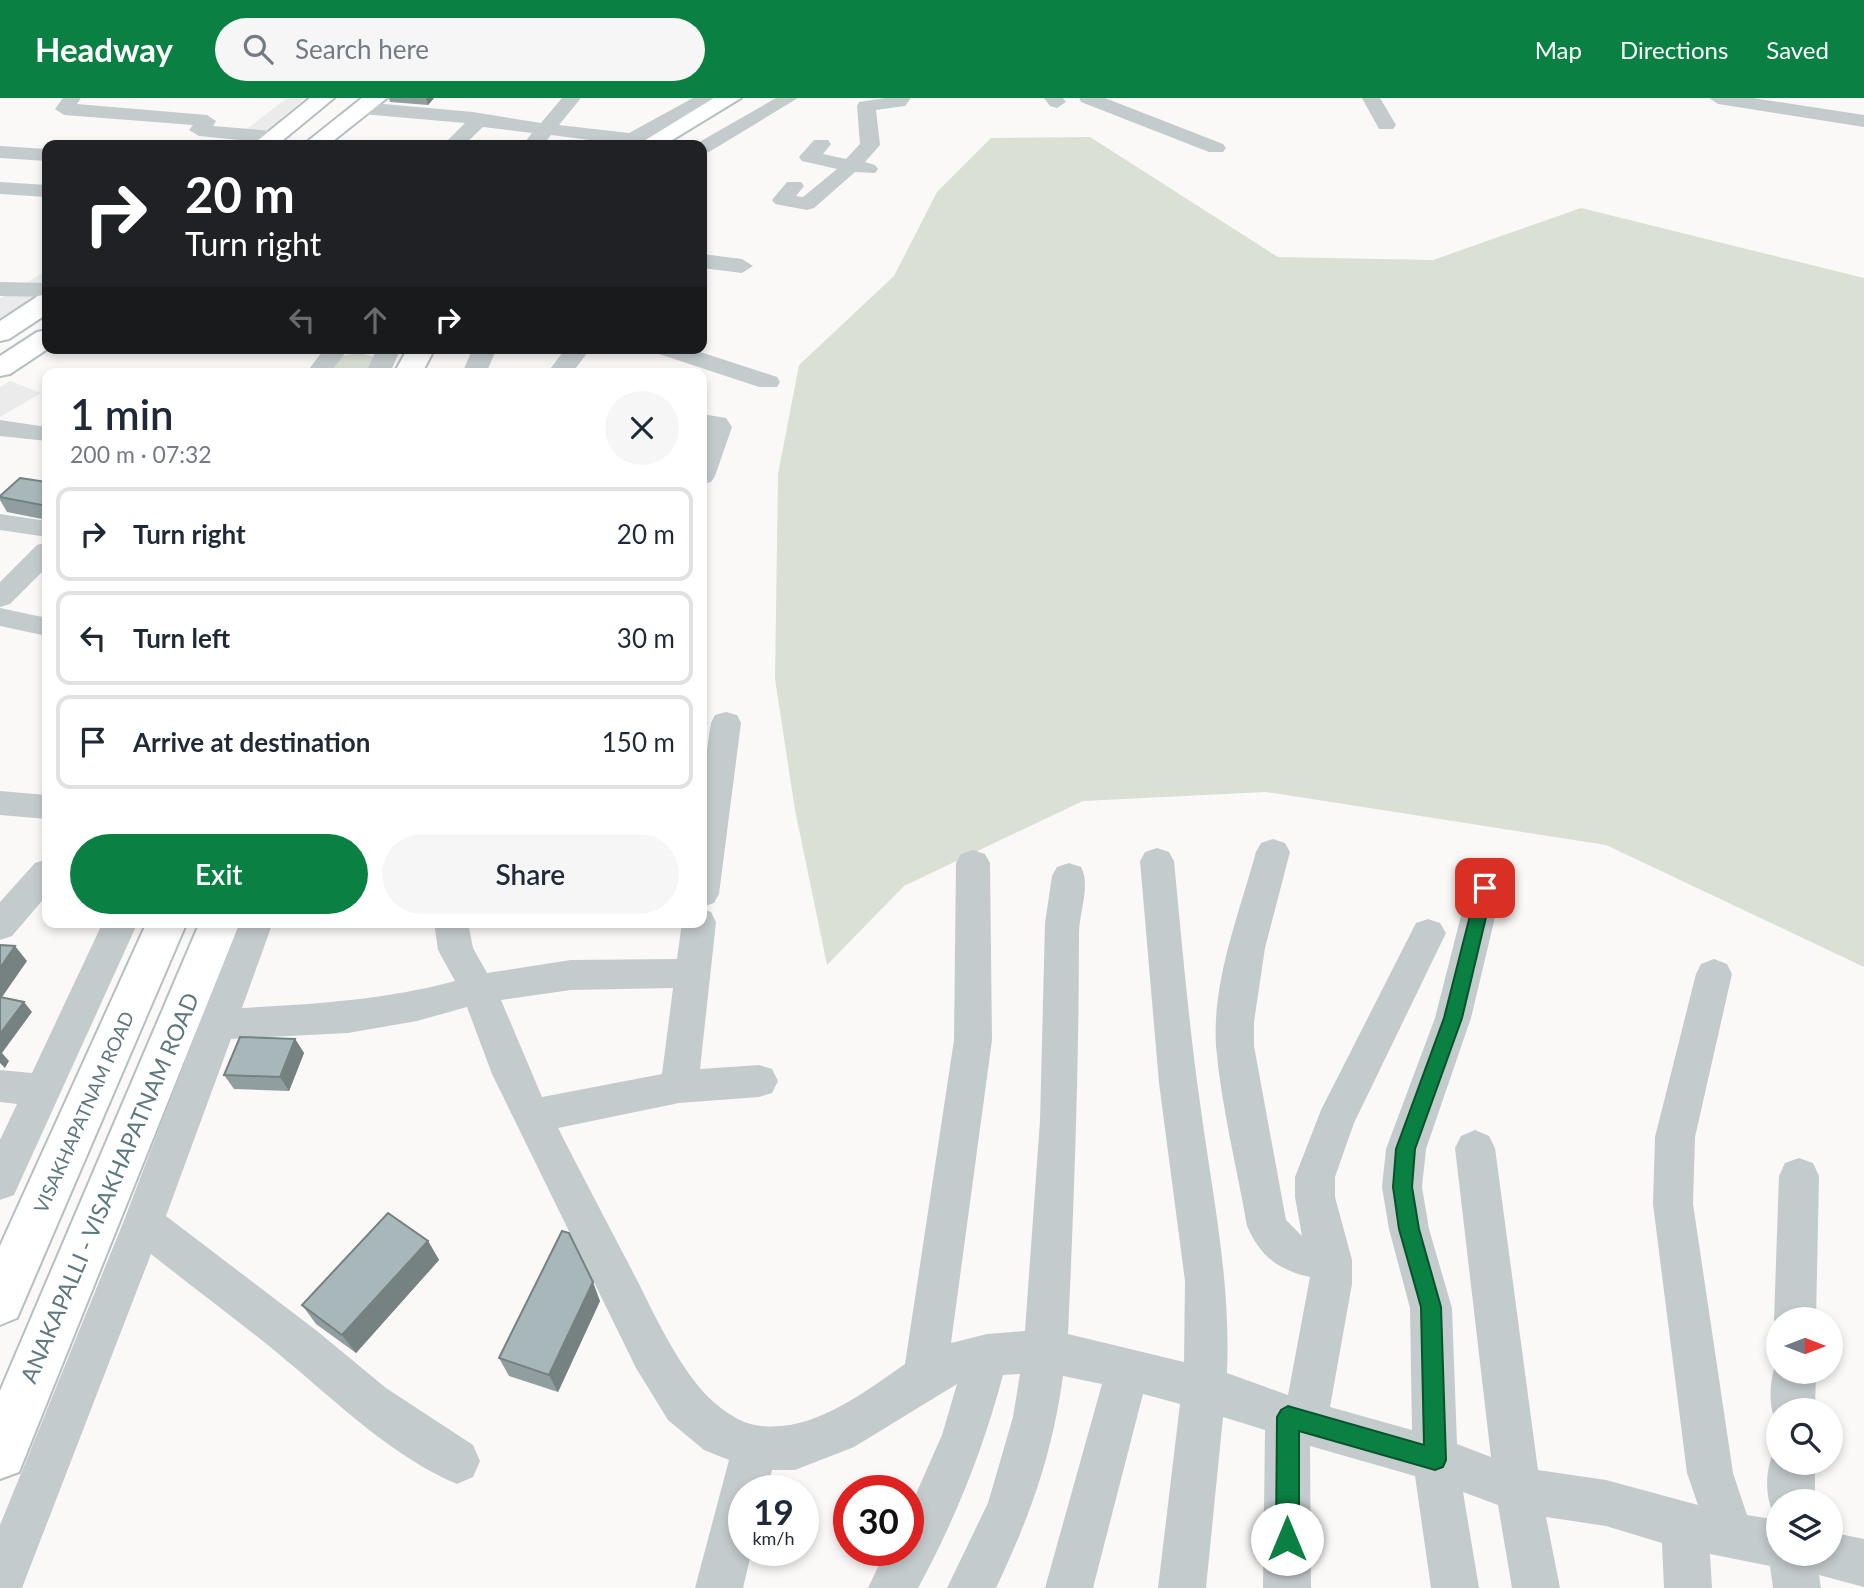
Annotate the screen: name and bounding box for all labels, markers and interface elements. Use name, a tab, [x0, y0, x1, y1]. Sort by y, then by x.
search box	[215, 18, 705, 81]
text: Headway	[35, 29, 173, 69]
icon: search	[239, 30, 277, 68]
text: Search here	[295, 33, 429, 65]
text: Map	[1535, 35, 1582, 64]
text: Directions	[1620, 35, 1728, 64]
text: Saved	[1766, 35, 1829, 64]
text: 20 m	[185, 165, 295, 223]
icon: right	[70, 168, 161, 259]
text: Turn right	[185, 224, 321, 263]
icon: left	[283, 301, 321, 339]
icon: ahead	[356, 301, 394, 339]
icon: right	[429, 301, 467, 339]
text: 1 min	[70, 389, 174, 439]
button: close	[605, 391, 679, 465]
text: 200 m · 07:32	[70, 440, 212, 468]
icon: right	[74, 515, 112, 553]
text: Turn right	[133, 518, 246, 550]
text: 20 m	[617, 518, 675, 550]
icon: left	[74, 619, 112, 657]
text: Turn left	[133, 622, 230, 654]
text: 30 m	[617, 622, 675, 654]
icon: arrive	[74, 723, 112, 761]
text: Arrive at destination	[133, 726, 370, 758]
text: 150 m	[602, 726, 675, 758]
button: Exit	[70, 834, 368, 914]
button: Share	[382, 834, 679, 914]
pin	[1455, 858, 1515, 918]
icon: arrive	[1466, 869, 1504, 907]
street label: ANAKAPALLI - VISAKHAPATNAM ROAD	[14, 988, 204, 1387]
street label: VISAKHAPATNAM ROAD	[29, 1008, 138, 1216]
north arrow	[1766, 1307, 1843, 1384]
map controls	[1766, 1307, 1843, 1566]
button: search	[1766, 1398, 1843, 1475]
speed limit sign: 30	[833, 1475, 924, 1566]
button: layers	[1766, 1489, 1843, 1566]
text: 19	[753, 1490, 794, 1532]
position arrow	[1250, 1502, 1324, 1576]
text: km/h	[752, 1527, 795, 1549]

